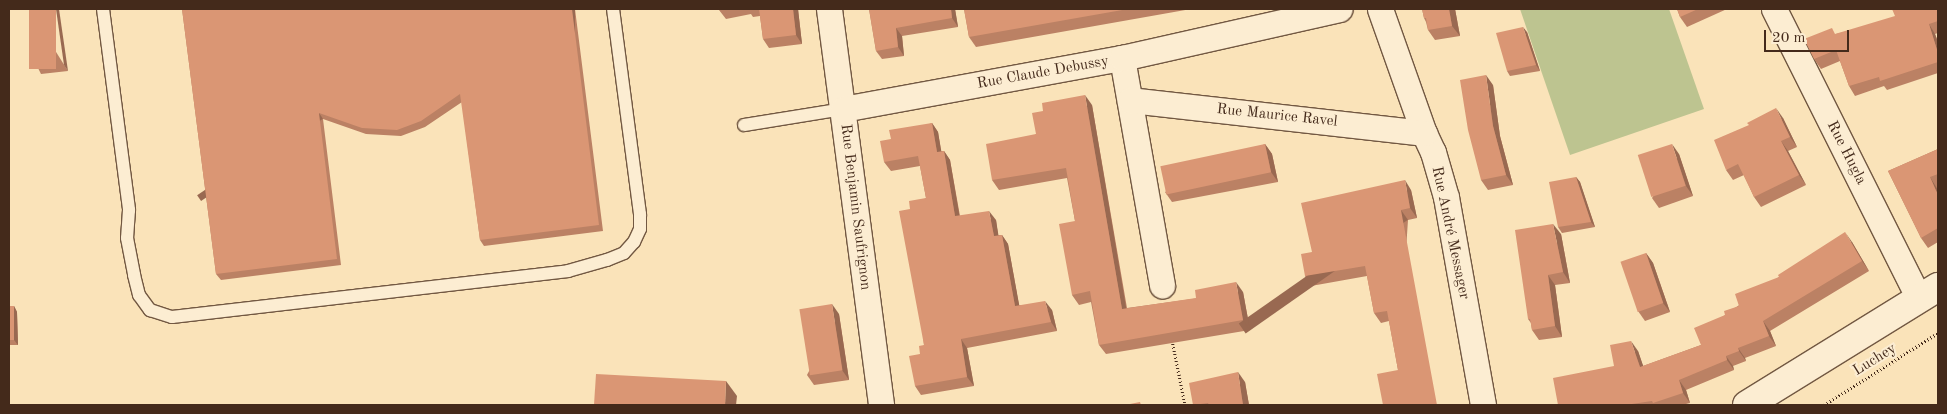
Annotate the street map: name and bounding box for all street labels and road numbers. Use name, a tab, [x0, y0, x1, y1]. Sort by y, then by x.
street label: Rue Claude Debussy	[976, 53, 1110, 93]
street label: Rue Maurice Ravel	[1216, 101, 1338, 131]
street label: Rue Hugla	[1822, 118, 1870, 188]
street label: Rue Benjamin Saufrignon	[836, 123, 874, 291]
street label: Rue André Messager	[1427, 165, 1473, 301]
street label: Luchey	[1850, 340, 1900, 380]

